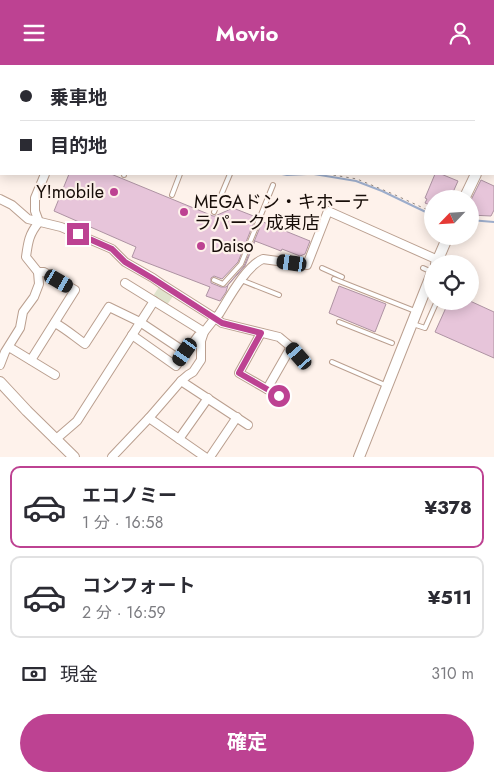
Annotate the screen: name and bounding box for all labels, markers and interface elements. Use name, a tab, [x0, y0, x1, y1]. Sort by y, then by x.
text: Movio	[216, 17, 278, 49]
icon: menu	[20, 19, 48, 47]
icon: person	[446, 19, 474, 47]
text: 乗車地	[50, 84, 107, 111]
text: 目的地	[50, 132, 107, 159]
place label: Y!mobile	[36, 179, 104, 205]
marker: Y!mobile	[108, 186, 120, 198]
place label: MEGAドン・キホーテ ラパーク成東店	[194, 189, 370, 236]
north arrow	[424, 190, 479, 245]
map controls	[424, 190, 479, 310]
marker: MEGAドン・キホーテ ラパーク成東店	[178, 206, 190, 218]
route end	[67, 223, 89, 245]
place label: Daiso	[211, 233, 254, 259]
marker: Daiso	[195, 240, 207, 252]
car	[276, 253, 307, 273]
button: locate	[424, 255, 479, 310]
car	[42, 267, 75, 295]
car	[170, 335, 199, 369]
car	[283, 340, 314, 372]
route start	[268, 385, 290, 407]
text: エコノミー	[82, 482, 177, 509]
icon: car	[22, 485, 67, 530]
text: ¥378	[424, 494, 472, 521]
text: 1 分 · 16:58	[82, 511, 163, 534]
text: コンフォート	[82, 572, 195, 599]
icon: car	[22, 575, 67, 620]
text: ¥511	[428, 584, 472, 611]
text: 2 分 · 16:59	[82, 601, 166, 624]
icon: cash	[20, 660, 48, 688]
text: 現金	[60, 661, 98, 688]
text: 310 m	[431, 662, 474, 685]
button: 確定	[20, 714, 474, 772]

